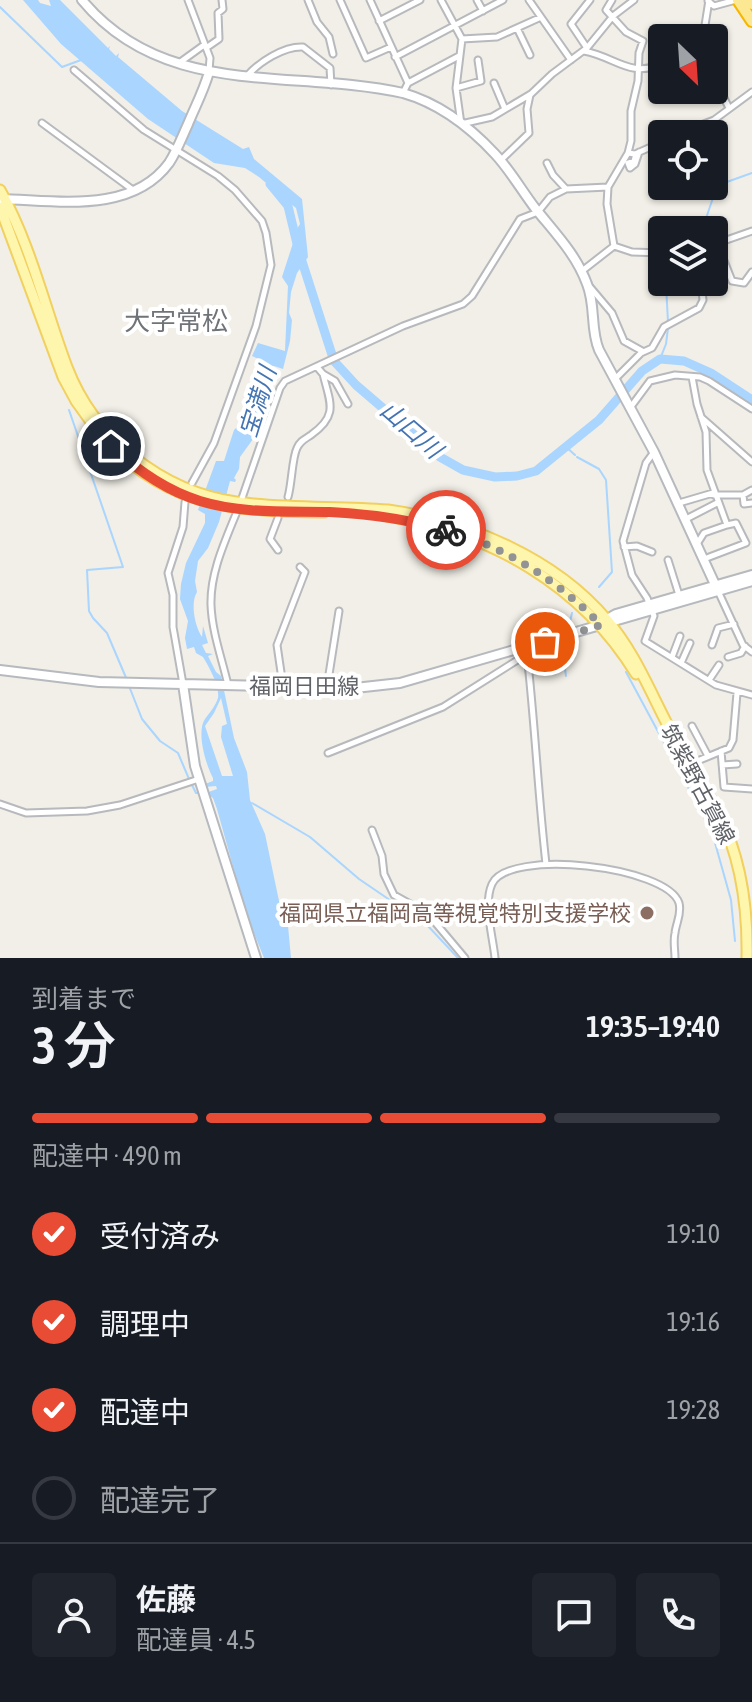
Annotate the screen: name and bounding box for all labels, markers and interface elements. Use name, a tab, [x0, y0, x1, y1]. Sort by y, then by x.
north arrow	[648, 24, 728, 104]
map controls	[648, 24, 728, 296]
button: locate	[648, 120, 728, 200]
button: layers	[648, 216, 728, 296]
district label: 大字常松	[124, 306, 228, 336]
water label: 宝満川	[234, 361, 282, 440]
water label: 山口川	[375, 396, 450, 465]
pin	[77, 412, 145, 480]
icon: home	[89, 424, 133, 468]
courier	[406, 490, 486, 570]
icon: bike	[424, 508, 468, 552]
pin	[511, 608, 579, 676]
icon: bag	[523, 620, 567, 664]
street label: 福岡日田線	[249, 673, 359, 699]
street label: 筑紫野古賀線	[656, 720, 740, 848]
place label: 福岡県立福岡高等視覚特別支援学校	[279, 900, 631, 926]
marker: 福岡県立福岡高等視覚特別支援学校	[638, 904, 656, 922]
text: 到着まで	[32, 984, 136, 1014]
text: 19:35–19:40	[586, 1009, 720, 1043]
text: 3 分	[32, 1015, 116, 1075]
text: 配達中 · 490 m	[32, 1141, 182, 1171]
icon: check	[32, 1212, 76, 1256]
text: 受付済み	[100, 1219, 220, 1253]
text: 19:10	[666, 1219, 720, 1249]
icon: check	[32, 1300, 76, 1344]
text: 調理中	[100, 1307, 190, 1341]
text: 19:16	[666, 1307, 720, 1337]
icon: check	[32, 1388, 76, 1432]
text: 配達中	[100, 1395, 190, 1429]
text: 19:28	[666, 1395, 720, 1425]
text: 配達完了	[100, 1483, 220, 1517]
button: person	[32, 1573, 116, 1657]
button: chat	[532, 1573, 616, 1657]
button: phone	[636, 1573, 720, 1657]
text: 佐藤	[136, 1582, 196, 1616]
text: 配達員 · 4.5	[136, 1625, 256, 1655]

